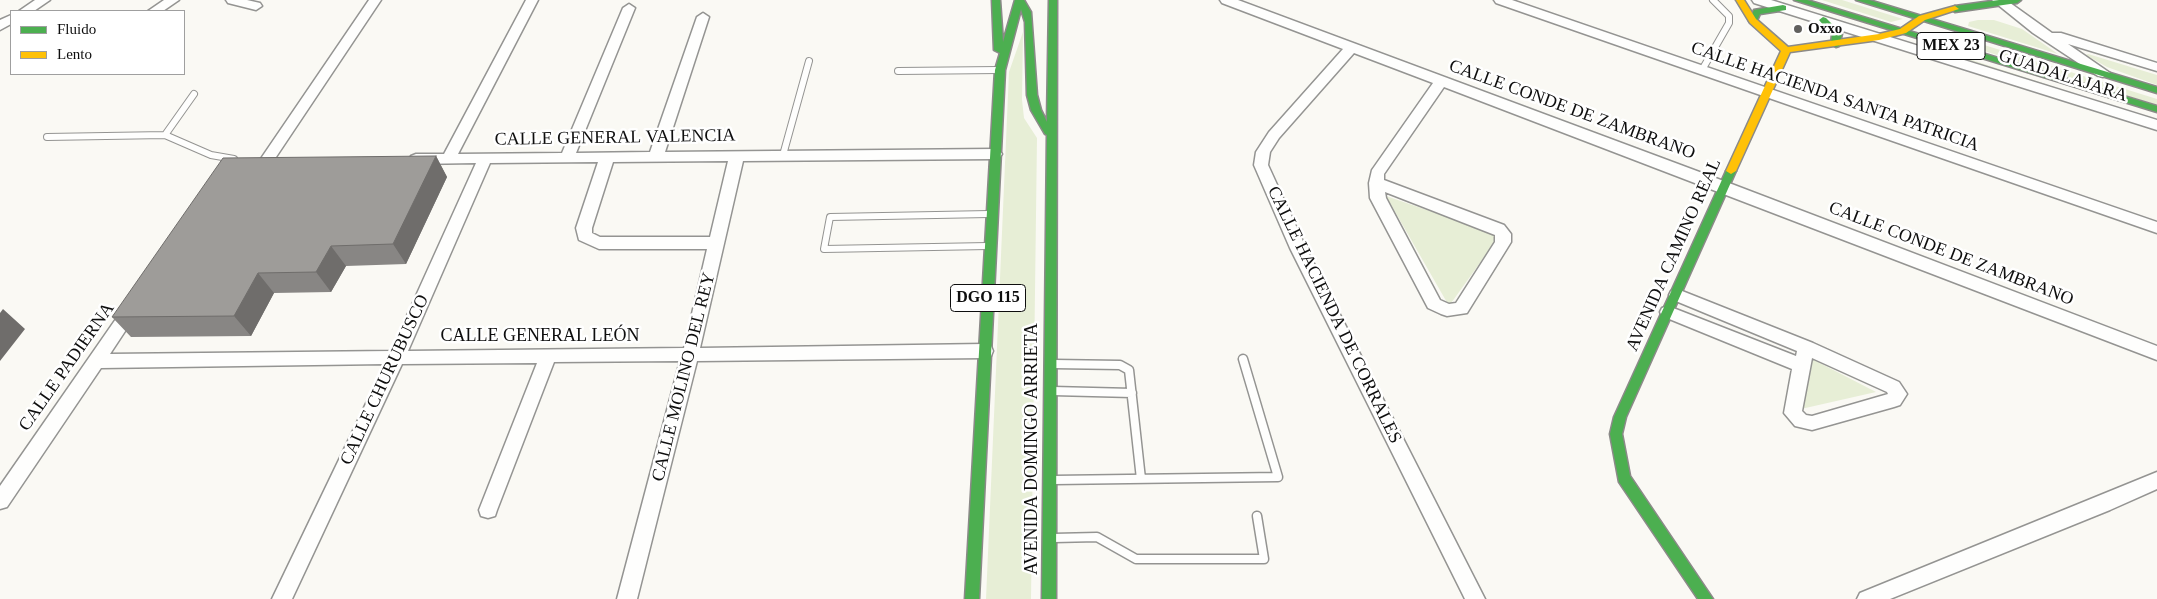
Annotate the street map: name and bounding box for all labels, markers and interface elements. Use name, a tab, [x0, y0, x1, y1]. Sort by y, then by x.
legend	[10, 10, 185, 75]
place label: Oxxo	[1808, 20, 1842, 38]
text: Fluido	[57, 21, 96, 37]
marker: Oxxo	[1792, 23, 1804, 35]
road number: MEX 23	[1917, 32, 1985, 59]
street label: CALLE HACIENDA SANTA PATRICIA	[1688, 37, 1982, 157]
street label: GUADALAJARA	[1996, 45, 2130, 107]
text: Lento	[57, 46, 92, 62]
street label: CALLE CONDE DE ZAMBRANO	[1446, 55, 1698, 165]
street label: CALLE GENERAL VALENCIA	[495, 125, 735, 151]
street label: AVENIDA CAMINO REAL	[1622, 155, 1726, 355]
street label: CALLE HACIENDA DE CORRALES	[1262, 183, 1406, 447]
street label: CALLE CONDE DE ZAMBRANO	[1826, 197, 2076, 311]
street label: CALLE MOLINO DEL REY	[648, 270, 720, 484]
road number: DGO 115	[950, 284, 1026, 312]
street label: CALLE CHURUBUSCO	[336, 291, 434, 469]
street label: CALLE PADIERNA	[15, 299, 119, 435]
street label: AVENIDA DOMINGO ARRIETA	[1021, 323, 1043, 575]
street label: CALLE GENERAL LEÓN	[441, 325, 639, 347]

